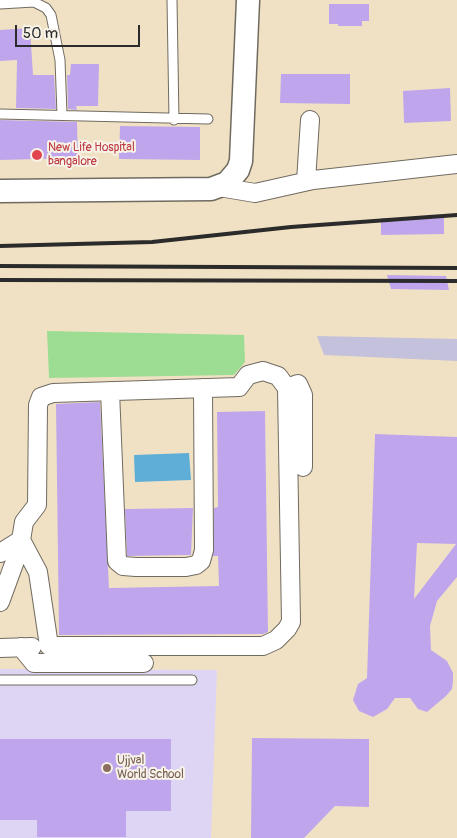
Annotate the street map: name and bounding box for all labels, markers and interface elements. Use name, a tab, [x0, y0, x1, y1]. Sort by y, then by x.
scale bar	[18, 15, 142, 47]
text: 50 m	[23, 24, 58, 43]
place label: New Life Hospital bangalore	[48, 141, 135, 169]
marker: New Life Hospital bangalore	[30, 148, 44, 162]
place label: Ujjval World School	[117, 754, 184, 782]
marker: Ujjval World School	[101, 762, 113, 774]

